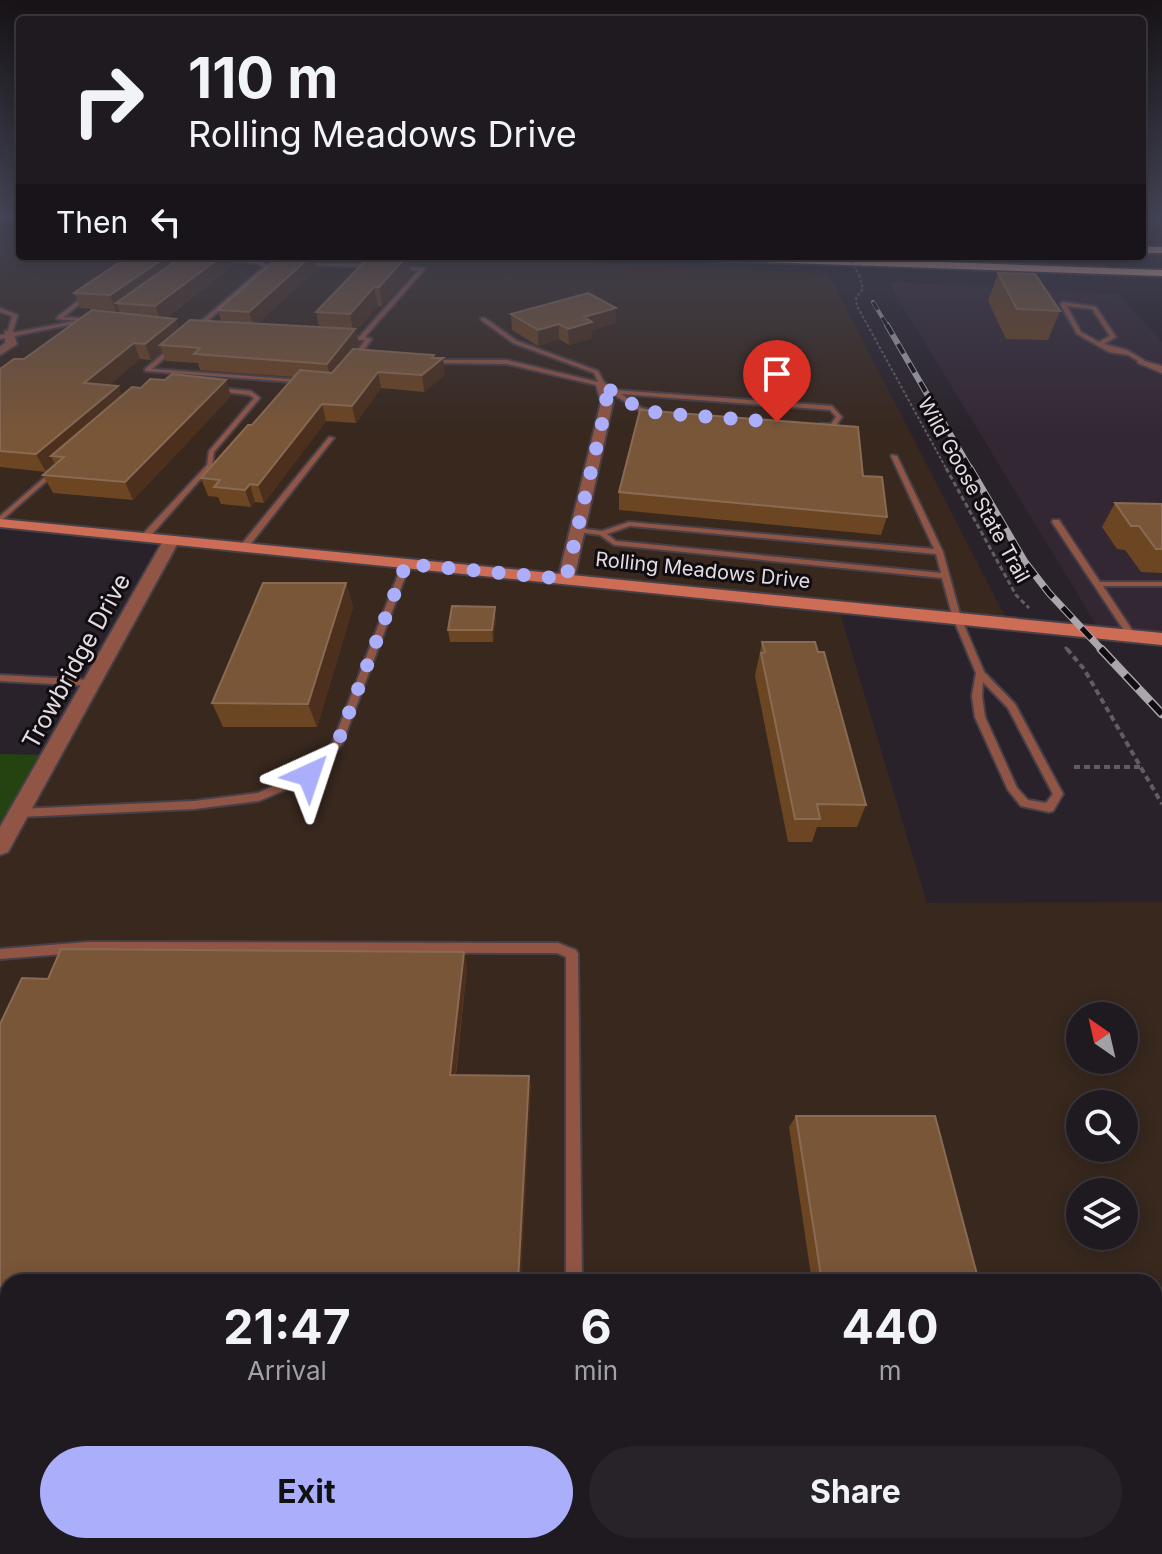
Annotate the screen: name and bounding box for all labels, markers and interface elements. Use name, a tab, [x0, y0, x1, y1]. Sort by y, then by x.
text: 110 m	[188, 44, 338, 112]
icon: right	[56, 48, 160, 152]
text: Rolling Meadows Drive	[188, 112, 577, 156]
icon: left	[144, 200, 188, 244]
text: Then	[56, 204, 128, 240]
pin	[743, 340, 811, 422]
icon: arrive	[755, 352, 799, 396]
street label: Wild Goose State Trail	[913, 393, 1035, 587]
street label: Rolling Meadows Drive	[594, 547, 812, 593]
street label: Trowbridge Drive	[16, 568, 136, 754]
position arrow	[267, 733, 351, 817]
north arrow	[1066, 1002, 1138, 1074]
map controls	[1066, 1002, 1138, 1250]
button: search	[1066, 1090, 1138, 1162]
button: layers	[1066, 1178, 1138, 1250]
text: 21:47	[223, 1297, 351, 1356]
text: 6	[580, 1297, 612, 1356]
text: 440	[841, 1297, 939, 1356]
text: Arrival	[247, 1355, 327, 1386]
text: min	[574, 1355, 618, 1386]
text: m	[879, 1355, 901, 1386]
button: Exit	[40, 1446, 573, 1538]
button: Share	[589, 1446, 1122, 1538]

